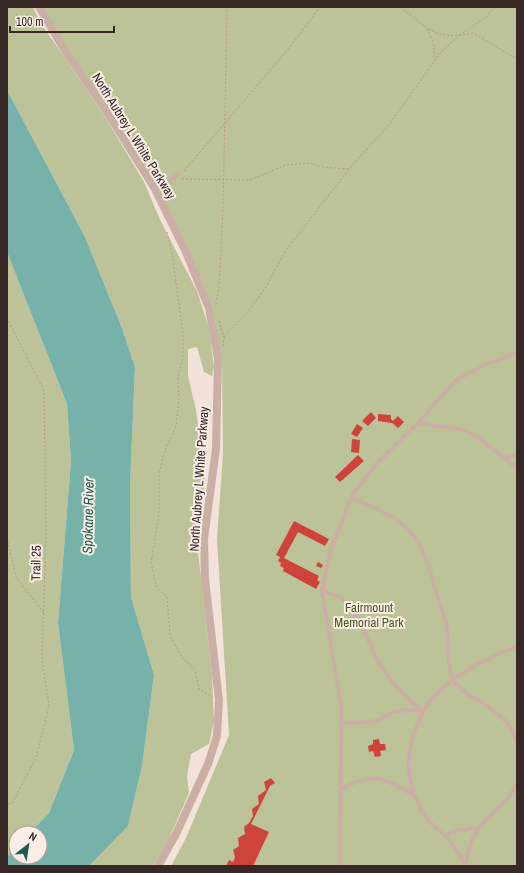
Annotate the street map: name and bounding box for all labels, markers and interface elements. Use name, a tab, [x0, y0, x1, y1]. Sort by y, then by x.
scale bar	[10, 8, 114, 34]
text: 100 m	[16, 14, 43, 30]
street label: North Aubrey L White Parkway	[88, 70, 180, 203]
street label: North Aubrey L White Parkway	[185, 405, 213, 552]
water label: Spokane River	[78, 477, 98, 554]
street label: Trail 25	[27, 545, 45, 581]
park label: Fairmount Memorial Park	[334, 599, 404, 631]
north arrow	[8, 825, 48, 865]
text: N	[27, 829, 39, 844]

